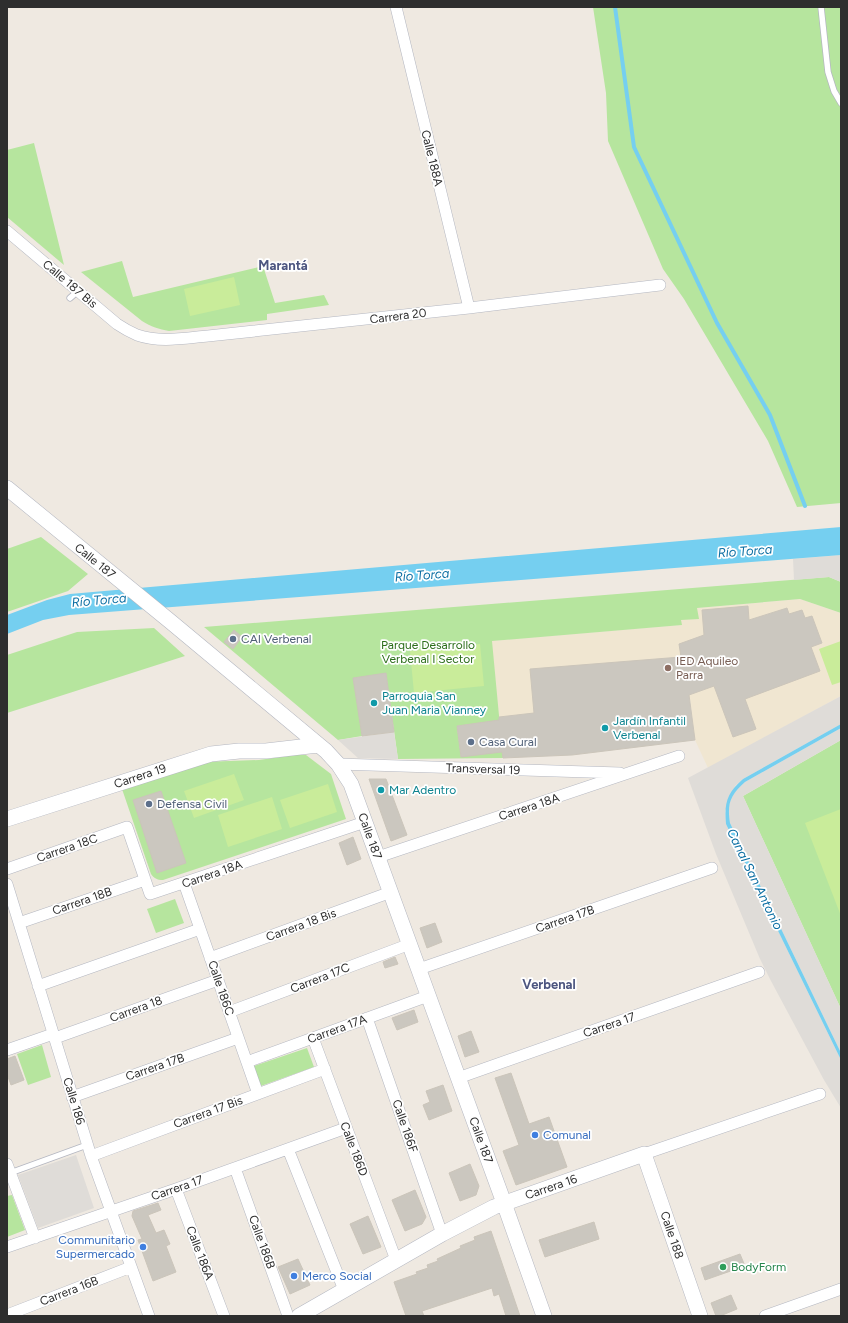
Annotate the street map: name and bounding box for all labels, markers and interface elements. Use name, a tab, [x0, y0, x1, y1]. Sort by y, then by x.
street label: Calle 188A	[418, 128, 446, 188]
street label: Calle 187 Bis	[40, 257, 100, 311]
district label: Marantá	[258, 258, 308, 273]
street label: Carrera 20	[369, 306, 427, 326]
street label: Calle 187	[72, 540, 119, 582]
water label: Río Torca	[717, 542, 773, 560]
water label: Río Torca	[394, 566, 450, 584]
water label: Río Torca	[71, 590, 127, 610]
place label: CAI Verbenal	[241, 632, 311, 646]
marker: CAI Verbenal	[228, 634, 238, 644]
park label: Parque Desarrollo Verbenal I Sector	[381, 638, 475, 666]
place label: IED Aquileo Parra	[676, 654, 738, 682]
marker: IED Aquileo Parra	[663, 663, 673, 673]
place label: Parroquia San Juan Maria Vianney	[382, 689, 487, 717]
marker: Parroquia San Juan Maria Vianney	[369, 698, 379, 708]
place label: Jardín Infantil Verbenal	[613, 714, 686, 742]
marker: Jardín Infantil Verbenal	[600, 723, 610, 733]
place label: Casa Cural	[479, 735, 537, 749]
marker: Casa Cural	[466, 737, 476, 747]
street label: Carrera 19	[112, 761, 168, 791]
street label: Transversal 19	[446, 761, 521, 777]
place label: Mar Adentro	[389, 783, 456, 797]
marker: Mar Adentro	[376, 785, 386, 795]
street label: Carrera 18A	[497, 791, 561, 823]
place label: Defensa Civil	[157, 797, 227, 811]
marker: Defensa Civil	[144, 799, 154, 809]
street label: Calle 187	[355, 811, 385, 862]
water label: Canal San Antonio	[724, 826, 786, 932]
street label: Carrera 18C	[35, 831, 100, 865]
street label: Carrera 18A	[180, 857, 244, 891]
street label: Carrera 18B	[50, 884, 114, 918]
street label: Carrera 17B	[534, 902, 596, 936]
street label: Carrera 18 Bis	[264, 906, 338, 944]
street label: Calle 186C	[205, 959, 237, 1018]
street label: Carrera 17C	[288, 960, 352, 996]
district label: Verbenal	[522, 977, 576, 992]
street label: Carrera 18	[108, 993, 164, 1025]
street label: Carrera 17	[581, 1009, 637, 1040]
street label: Carrera 17A	[305, 1012, 369, 1046]
street label: Carrera 17B	[124, 1050, 186, 1084]
street label: Calle 186	[60, 1076, 88, 1127]
street label: Carrera 17 Bis	[171, 1093, 245, 1131]
street label: Calle 186F	[389, 1098, 421, 1155]
street label: Calle 187	[466, 1115, 496, 1166]
street label: Calle 186D	[337, 1120, 371, 1178]
place label: Comunal	[543, 1128, 591, 1142]
marker: Comunal	[530, 1130, 540, 1140]
street label: Carrera 16	[523, 1171, 579, 1202]
street label: Carrera 17	[149, 1172, 205, 1203]
street label: Calle 188	[657, 1209, 687, 1261]
street label: Calle 186B	[246, 1213, 278, 1271]
street label: Calle 186A	[183, 1224, 217, 1282]
place label: Communitario Supermercado	[56, 1233, 135, 1261]
marker: Communitario Supermercado	[138, 1242, 148, 1252]
place label: BodyForm	[731, 1260, 786, 1274]
marker: BodyForm	[718, 1262, 728, 1272]
place label: Merco Social	[302, 1269, 372, 1283]
marker: Merco Social	[289, 1271, 299, 1281]
street label: Carrera 16B	[38, 1273, 100, 1309]

